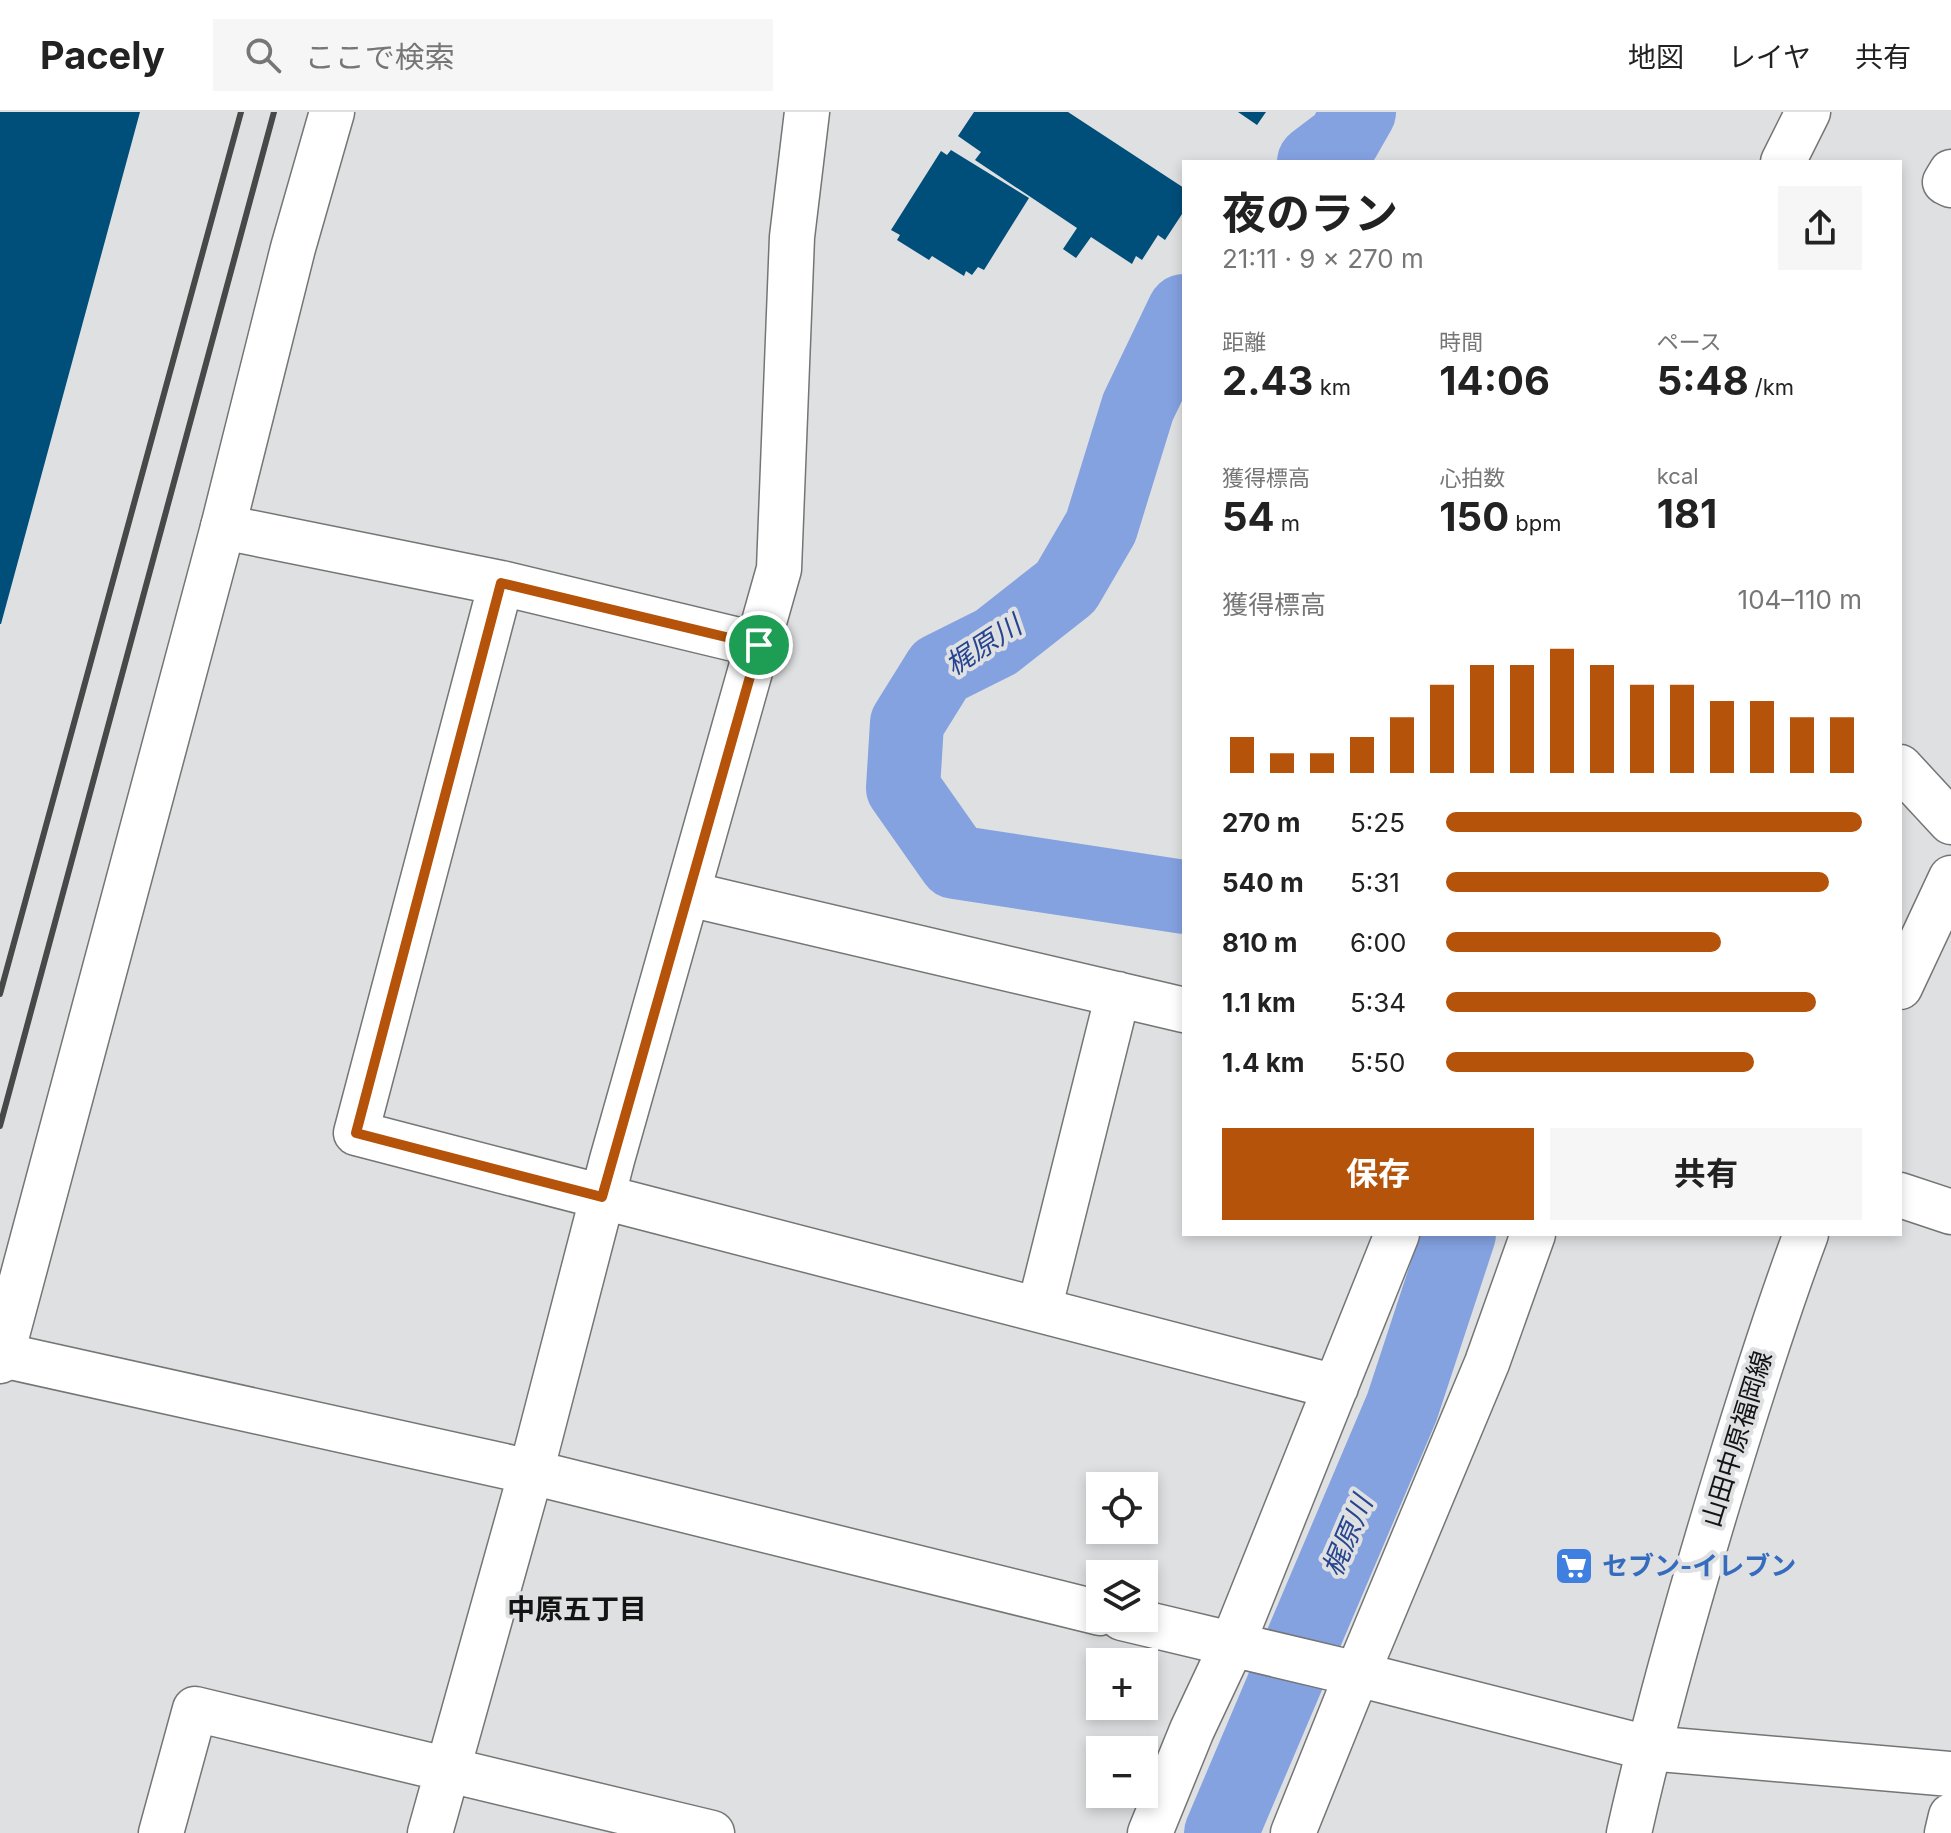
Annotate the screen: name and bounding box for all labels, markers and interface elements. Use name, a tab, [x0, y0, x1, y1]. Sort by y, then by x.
search box	[213, 19, 773, 91]
text: Pacely	[40, 32, 165, 78]
icon: search	[241, 33, 285, 77]
text: ここで検索	[305, 39, 455, 75]
text: 地図	[1628, 40, 1684, 74]
text: レイヤ	[1728, 40, 1811, 74]
text: 共有	[1855, 40, 1911, 74]
text: 夜のラン	[1222, 186, 1398, 240]
button: share	[1778, 186, 1862, 270]
text: 21:11 · 9 × 270 m	[1222, 243, 1424, 274]
text: 距離	[1222, 329, 1266, 355]
text: 時間	[1439, 329, 1483, 355]
text: ペース	[1657, 329, 1722, 355]
text: 2.43	[1222, 356, 1313, 405]
text: 14:06	[1439, 356, 1550, 405]
text: 5:48	[1657, 356, 1749, 405]
text: km	[1313, 374, 1351, 400]
text: /km	[1749, 374, 1794, 400]
text: kcal	[1657, 463, 1699, 489]
text: 獲得標高	[1222, 465, 1310, 491]
text: 心拍数	[1439, 465, 1505, 491]
text: 181	[1657, 489, 1717, 538]
text: 54	[1222, 492, 1275, 541]
text: 150	[1439, 492, 1509, 541]
text: m	[1275, 510, 1300, 536]
text: bpm	[1509, 510, 1562, 536]
text: 104–110 m	[1738, 584, 1862, 615]
text: 獲得標高	[1222, 589, 1326, 620]
water label: 梶原川	[939, 606, 1030, 682]
pin	[725, 611, 793, 679]
icon: arrive	[737, 623, 781, 667]
text: 270 m	[1222, 807, 1301, 838]
text: 5:25	[1350, 807, 1405, 838]
text: 540 m	[1222, 867, 1304, 898]
text: 5:31	[1350, 867, 1400, 898]
text: 810 m	[1222, 927, 1298, 958]
text: 6:00	[1350, 927, 1406, 958]
text: 1.1 km	[1222, 987, 1296, 1018]
text: 5:34	[1350, 987, 1406, 1018]
text: 1.4 km	[1222, 1047, 1304, 1078]
text: 5:50	[1350, 1047, 1406, 1078]
button: 保存	[1222, 1128, 1534, 1220]
button: 共有	[1550, 1128, 1862, 1220]
street label: 山田中原福岡線	[1695, 1347, 1778, 1530]
map controls	[1086, 1472, 1158, 1808]
button: locate	[1086, 1472, 1158, 1544]
water label: 梶原川	[1315, 1488, 1380, 1581]
supermarket icon: セブン-イレブン	[1553, 1545, 1595, 1587]
place label: セブン-イレブン	[1602, 1550, 1796, 1581]
button: layers	[1086, 1560, 1158, 1632]
district label: 中原五丁目	[507, 1592, 647, 1626]
button: +	[1086, 1648, 1158, 1720]
button: −	[1086, 1736, 1158, 1808]

